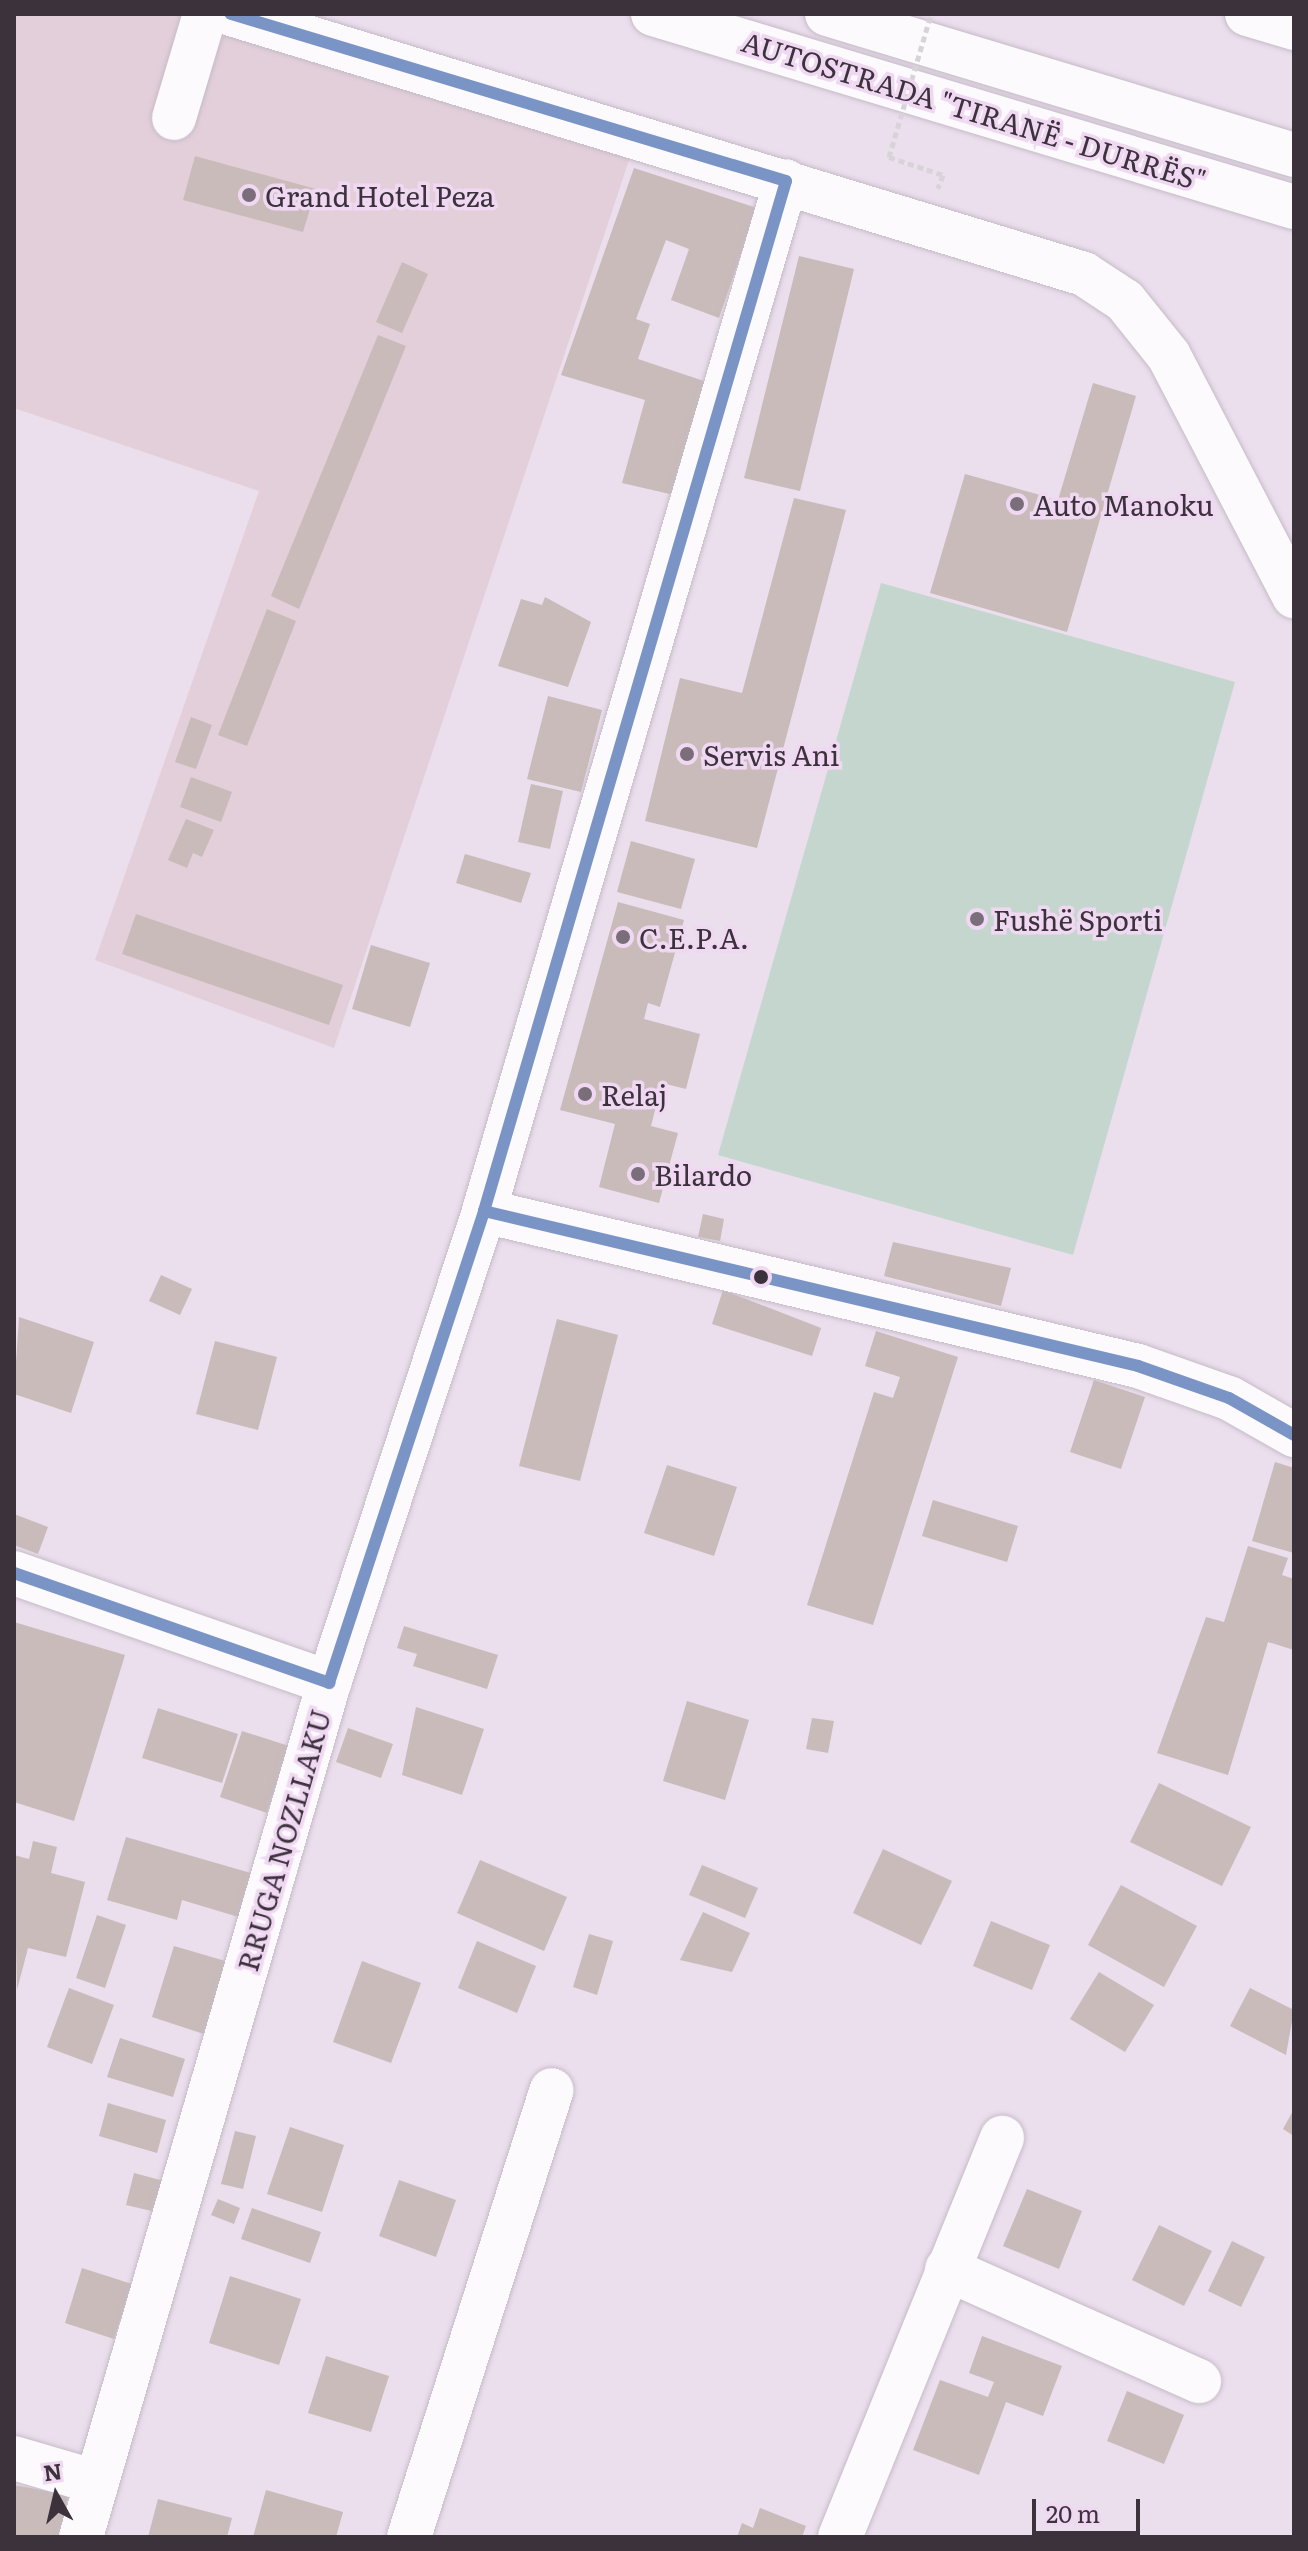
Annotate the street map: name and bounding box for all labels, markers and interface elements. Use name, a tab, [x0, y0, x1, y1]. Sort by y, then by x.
street label: AUTOSTRADA "TIRANË - DURRËS"	[738, 23, 1210, 197]
place label: Grand Hotel Peza	[265, 178, 495, 212]
marker: Grand Hotel Peza	[240, 186, 258, 204]
place label: Auto Manoku	[1033, 487, 1214, 521]
marker: Auto Manoku	[1008, 495, 1026, 513]
place label: Servis Ani	[703, 737, 839, 771]
marker: Servis Ani	[678, 745, 696, 763]
place label: Fushë Sporti	[993, 902, 1163, 936]
marker: Fushë Sporti	[968, 910, 986, 928]
place label: C.E.P.A.	[639, 920, 749, 954]
marker: C.E.P.A.	[614, 928, 632, 946]
place label: Relaj	[601, 1077, 667, 1111]
marker: Relaj	[576, 1085, 594, 1103]
place label: Bilardo	[654, 1157, 752, 1191]
marker: Bilardo	[629, 1165, 647, 1183]
unlabelled marker	[753, 1269, 769, 1285]
street label: RRUGA NOZLLAKU	[230, 1705, 336, 1975]
text: N	[41, 2453, 64, 2488]
north arrow	[16, 2455, 96, 2535]
scale bar	[1036, 2483, 1144, 2533]
text: 20 m	[1046, 2495, 1100, 2530]

